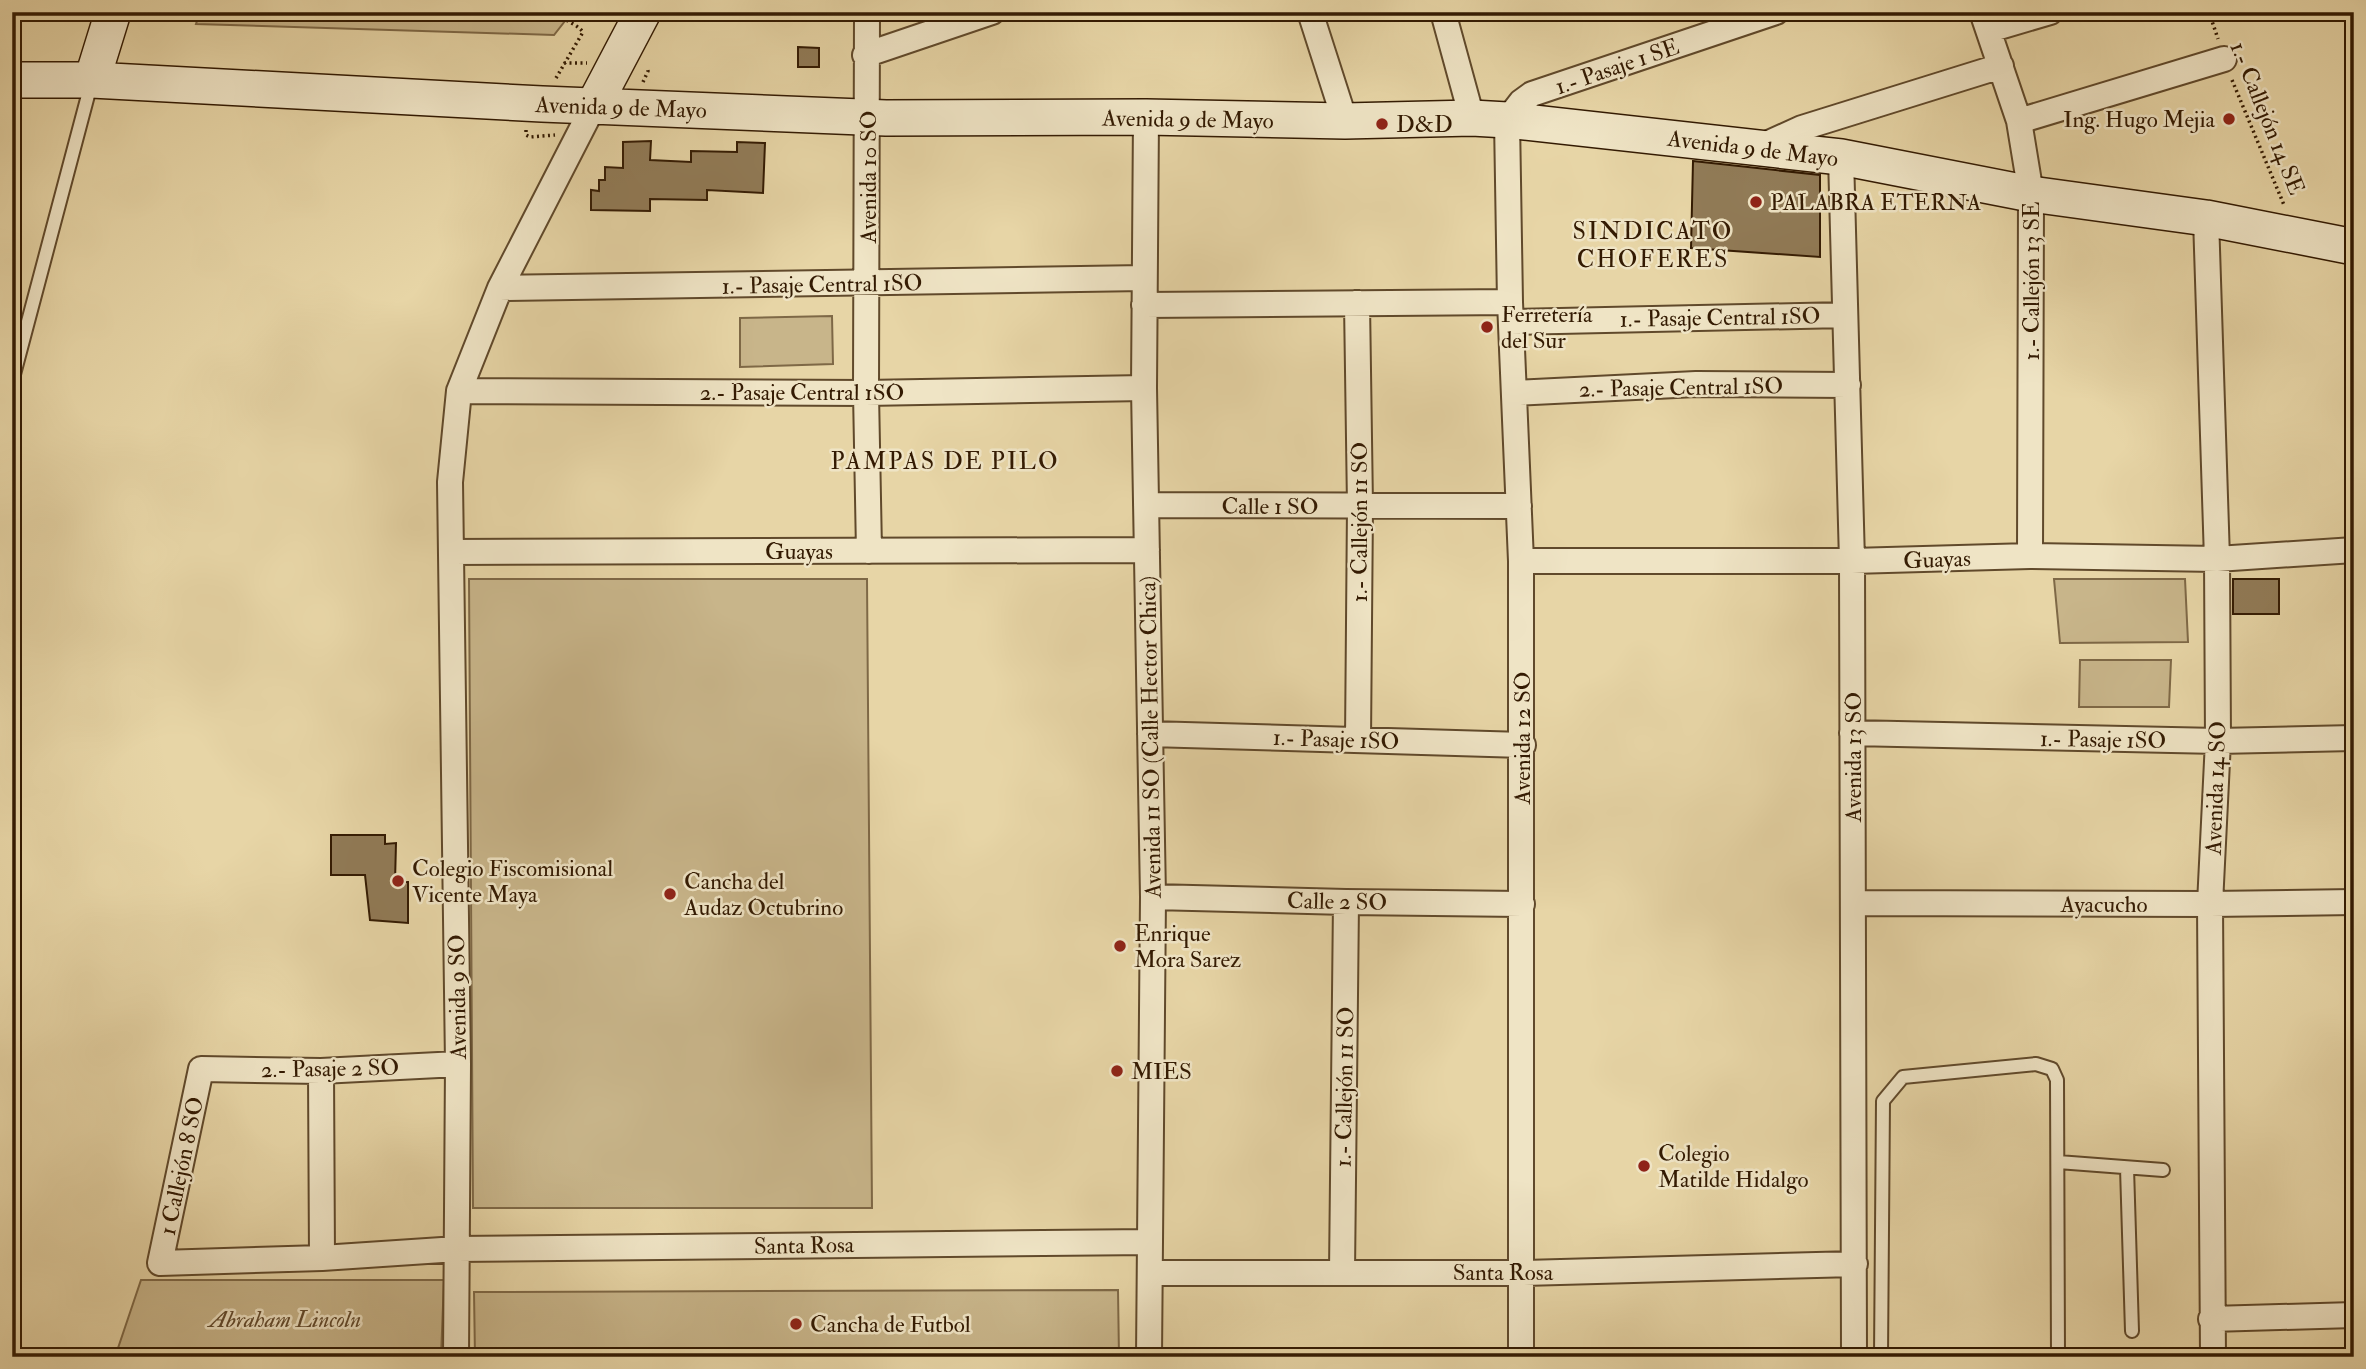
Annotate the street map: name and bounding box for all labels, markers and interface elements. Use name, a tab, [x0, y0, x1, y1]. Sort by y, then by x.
street label: 1.- Pasaje 1 SE	[1551, 32, 1683, 101]
street label: 1.- Callejón 14 SE	[2224, 37, 2311, 199]
street label: Avenida 9 de Mayo	[534, 90, 707, 125]
street label: Avenida 9 de Mayo	[1101, 103, 1274, 135]
place label: Ing. Hugo Mejia	[2063, 105, 2216, 134]
street label: Avenida 10 SO	[854, 110, 883, 245]
place label: D&D	[1396, 110, 1453, 139]
marker: Ing. Hugo Mejia	[2221, 111, 2237, 127]
marker: D&D	[1374, 116, 1390, 132]
street label: Avenida 9 de Mayo	[1665, 124, 1840, 173]
place label: PALABRA ETERNA	[1770, 188, 1982, 217]
marker: PALABRA ETERNA	[1748, 194, 1764, 210]
street label: 1.- Callejón 13 SE	[2017, 201, 2046, 361]
district label: SINDICATO CHOFERES	[1573, 216, 1733, 275]
street label: 1.- Pasaje Central 1SO	[721, 268, 923, 301]
place label: Ferretería del Sur	[1501, 300, 1593, 355]
street label: 1.- Pasaje Central 1SO	[1619, 301, 1821, 334]
marker: Ferretería del Sur	[1479, 319, 1495, 335]
street label: 2.- Pasaje Central 1SO	[1579, 371, 1783, 404]
street label: 2.- Pasaje Central 1SO	[700, 378, 904, 407]
street label: 1.- Callejón 11 SO	[1345, 442, 1374, 602]
district label: PAMPAS DE PILO	[830, 446, 1060, 477]
street label: Calle 1 SO	[1222, 492, 1318, 521]
street label: Guayas	[765, 537, 833, 566]
street label: Guayas	[1903, 544, 1972, 575]
street label: Avenida 11 SO (Calle Hector Chica)	[1133, 576, 1168, 899]
street label: Avenida 12 SO	[1508, 671, 1537, 806]
street label: Avenida 13 SO	[1839, 692, 1868, 823]
street label: Avenida 14 SO	[2199, 721, 2232, 856]
street label: 1.- Pasaje 1SO	[1272, 723, 1400, 756]
street label: 1.- Pasaje 1SO	[2040, 724, 2166, 755]
place label: Colegio Fiscomisional Vicente Maya	[412, 854, 613, 909]
place label: Cancha del Audaz Octubrino	[683, 867, 843, 922]
marker: Colegio Fiscomisional Vicente Maya	[390, 873, 406, 889]
marker: Cancha del Audaz Octubrino	[662, 886, 678, 902]
street label: Calle 2 SO	[1287, 886, 1387, 917]
street label: Ayacucho	[2059, 890, 2148, 919]
place label: Enrique Mora Sarez	[1134, 919, 1241, 974]
street label: Avenida 9 SO	[442, 934, 473, 1061]
marker: Enrique Mora Sarez	[1112, 938, 1128, 954]
street label: 1.- Callejón 11 SO	[1329, 1006, 1360, 1168]
street label: 2.- Pasaje 2 SO	[261, 1053, 399, 1084]
place label: MIES	[1131, 1057, 1192, 1086]
marker: MIES	[1109, 1063, 1125, 1079]
street label: 1 Callejón 8 SO	[153, 1094, 210, 1238]
place label: Colegio Matilde Hidalgo	[1658, 1139, 1809, 1194]
marker: Colegio Matilde Hidalgo	[1636, 1158, 1652, 1174]
street label: Santa Rosa	[754, 1230, 855, 1261]
street label: Santa Rosa	[1453, 1258, 1554, 1287]
park label: Abraham Lincoln	[206, 1305, 361, 1334]
place label: Cancha de Futbol	[810, 1310, 971, 1339]
marker: Cancha de Futbol	[788, 1316, 804, 1332]

